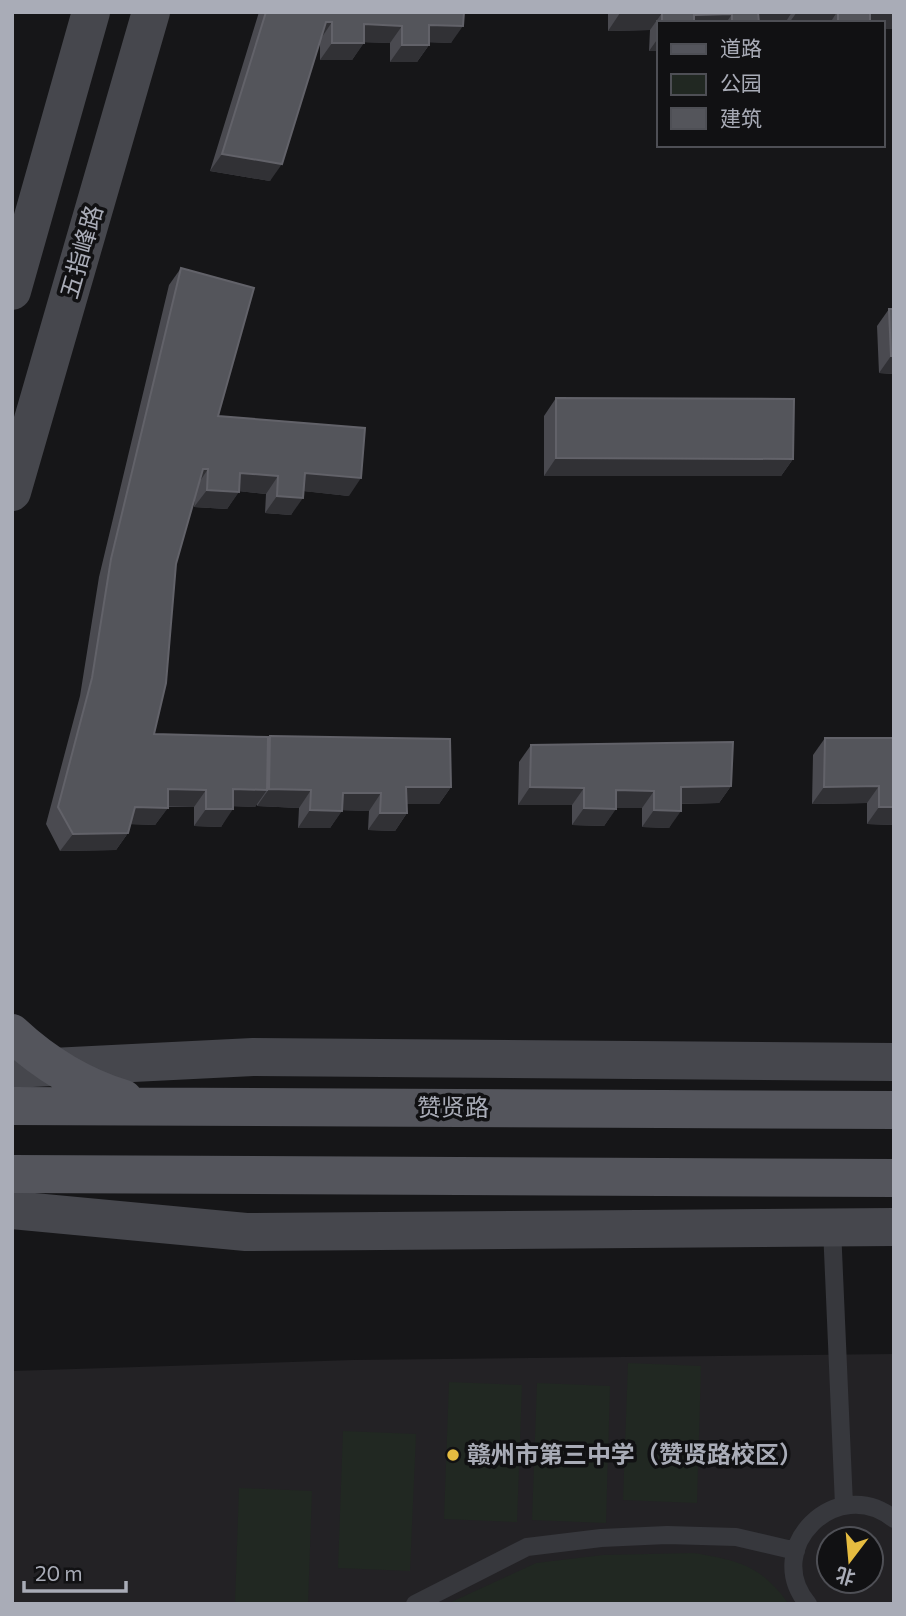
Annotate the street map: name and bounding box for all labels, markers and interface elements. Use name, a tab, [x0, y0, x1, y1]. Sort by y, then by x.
legend	[657, 21, 885, 147]
text: 道路	[720, 35, 762, 60]
text: 公园	[720, 70, 762, 95]
text: 建筑	[720, 105, 762, 130]
street label: 五指峰路	[53, 201, 108, 302]
street label: 赞贤路	[417, 1092, 489, 1121]
place label: 赣州市第三中学（赞贤路校区）	[467, 1439, 803, 1468]
marker: 赣州市第三中学（赞贤路校区）	[445, 1447, 461, 1463]
north arrow	[815, 1525, 885, 1595]
scale bar	[24, 1550, 126, 1594]
text: 20 m	[35, 1560, 83, 1585]
text: 北	[833, 1563, 857, 1590]

